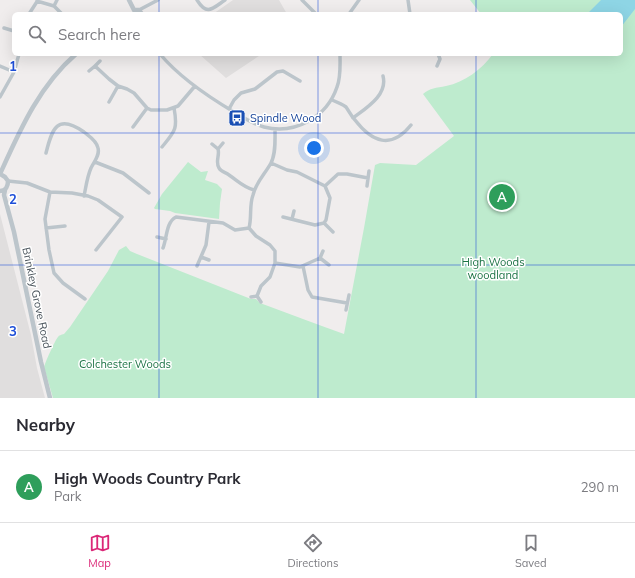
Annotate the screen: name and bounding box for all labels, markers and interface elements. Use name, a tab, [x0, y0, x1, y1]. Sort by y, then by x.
search box	[12, 12, 623, 56]
icon: search	[26, 23, 48, 45]
text: Search here	[58, 25, 140, 44]
text: 1	[9, 58, 17, 74]
bus stop icon: Spindle Wood	[227, 108, 247, 128]
place label: Spindle Wood	[250, 111, 321, 125]
your location	[304, 138, 324, 158]
pin: A	[489, 182, 515, 212]
text: 2	[9, 191, 17, 207]
street label: Brinkley Grove Road	[19, 246, 55, 350]
park label: High Woods woodland	[461, 255, 525, 282]
text: 3	[9, 323, 17, 339]
park label: Colchester Woods	[79, 357, 171, 371]
text: Nearby	[16, 414, 75, 435]
text: High Woods Country Park	[54, 469, 241, 488]
text: A	[24, 479, 34, 495]
text: 290 m	[581, 479, 619, 495]
text: Park	[54, 488, 81, 504]
tab: Map	[88, 532, 111, 570]
tab: Directions	[288, 532, 338, 570]
tab: Saved	[515, 532, 547, 570]

